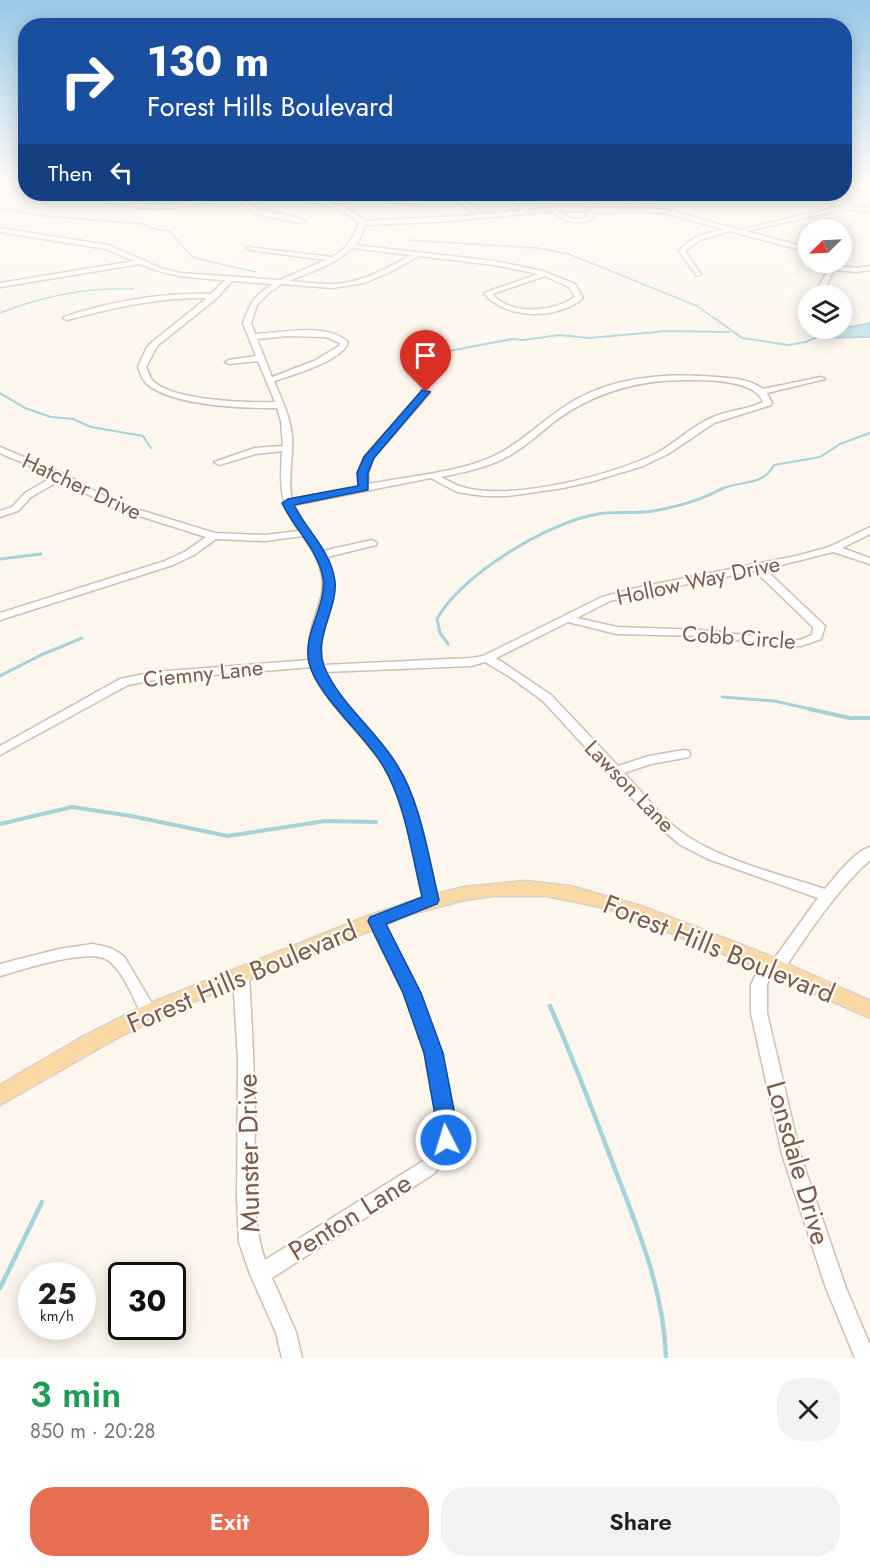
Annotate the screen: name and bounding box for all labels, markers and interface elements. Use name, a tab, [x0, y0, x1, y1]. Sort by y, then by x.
text: 130 m	[147, 31, 269, 92]
icon: right	[48, 42, 126, 120]
text: Forest Hills Boulevard	[147, 87, 394, 126]
icon: left	[105, 156, 138, 189]
text: Then	[48, 157, 93, 189]
north arrow	[798, 219, 852, 273]
map controls	[798, 219, 852, 339]
button: layers	[798, 285, 852, 339]
pin	[400, 330, 451, 392]
icon: arrive	[409, 339, 442, 372]
street label: Hatcher Drive	[17, 444, 147, 528]
street label: Hollow Way Drive	[613, 547, 783, 613]
street label: Cobb Circle	[681, 617, 797, 657]
street label: Ciemny Lane	[141, 651, 265, 695]
street label: Lawson Lane	[578, 733, 682, 839]
street label: Forest Hills Boulevard	[598, 884, 841, 1013]
street label: Forest Hills Boulevard	[121, 910, 363, 1043]
street label: Munster Drive	[228, 1073, 269, 1233]
street label: Lonsdale Drive	[757, 1076, 840, 1249]
position arrow	[414, 1108, 478, 1172]
street label: Penton Lane	[281, 1163, 419, 1270]
speed limit sign: 30	[108, 1262, 186, 1340]
text: 25	[37, 1272, 77, 1315]
text: km/h	[40, 1305, 74, 1327]
text: 3 min	[30, 1368, 121, 1420]
button: close	[777, 1378, 840, 1441]
text: 850 m · 20:28	[30, 1417, 155, 1446]
button: Exit	[30, 1487, 429, 1556]
button: Share	[441, 1487, 840, 1556]

